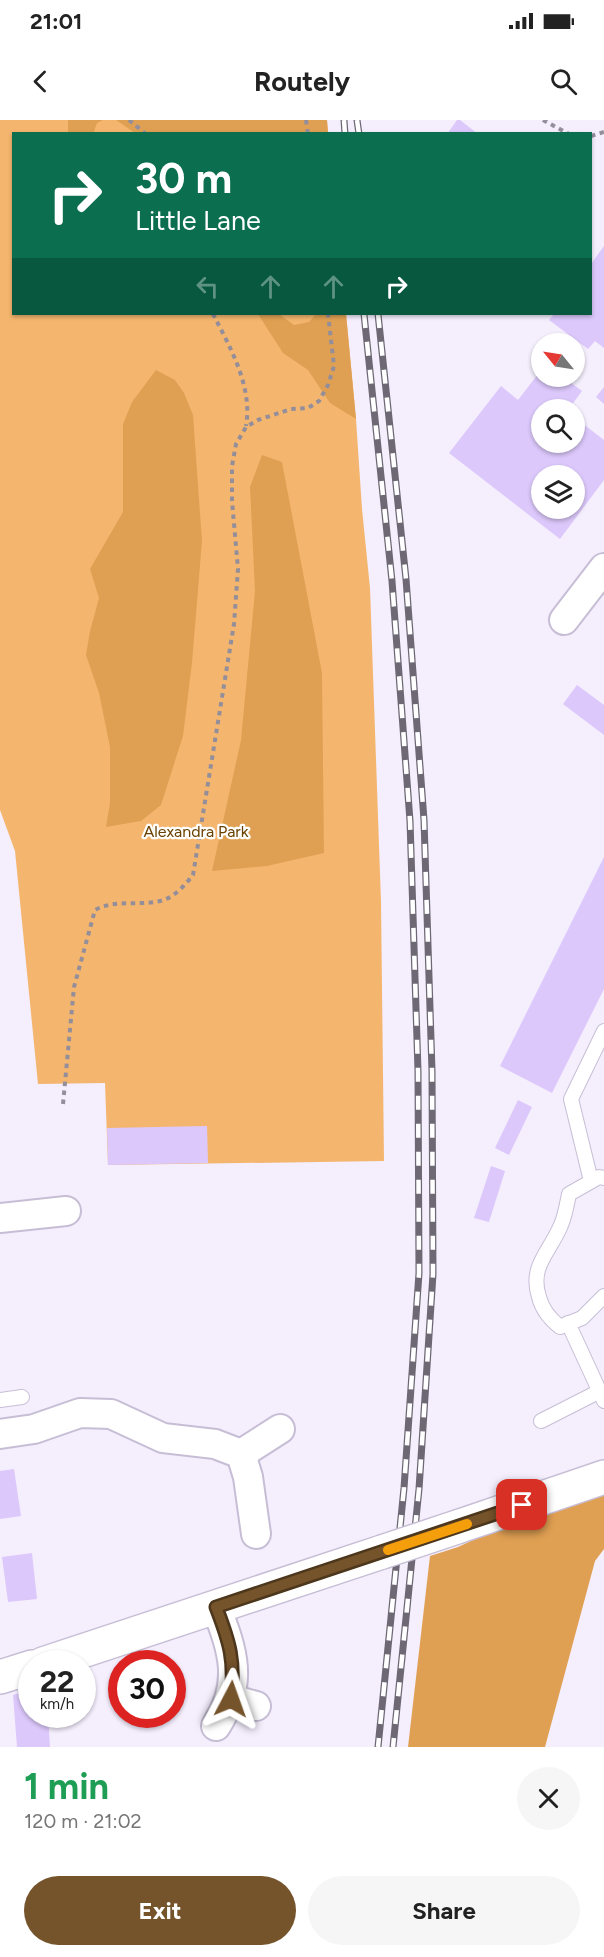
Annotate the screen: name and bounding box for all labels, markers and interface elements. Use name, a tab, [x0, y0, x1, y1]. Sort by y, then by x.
text: 21:01	[30, 8, 82, 35]
icon: back	[24, 65, 57, 98]
text: Routely	[254, 65, 350, 98]
icon: search	[547, 65, 580, 98]
text: 30 m	[135, 153, 232, 204]
icon: right	[36, 156, 114, 234]
text: Little Lane	[135, 204, 261, 237]
icon: left	[191, 270, 224, 303]
icon: ahead	[254, 270, 287, 303]
icon: ahead	[317, 270, 350, 303]
icon: right	[380, 270, 413, 303]
north arrow	[531, 333, 585, 387]
map controls	[531, 333, 585, 519]
button: search	[531, 399, 585, 453]
button: layers	[531, 465, 585, 519]
park label: Alexandra Park	[144, 822, 249, 841]
pin	[496, 1479, 547, 1530]
icon: arrive	[505, 1488, 538, 1521]
speed limit sign: 30	[108, 1650, 186, 1728]
text: 22	[40, 1663, 74, 1700]
position arrow	[199, 1667, 263, 1731]
text: km/h	[40, 1695, 74, 1713]
text: 1 min	[24, 1765, 109, 1808]
button: close	[517, 1767, 580, 1830]
text: 120 m · 21:02	[24, 1809, 142, 1833]
button: Exit	[24, 1876, 296, 1945]
button: Share	[308, 1876, 580, 1945]

